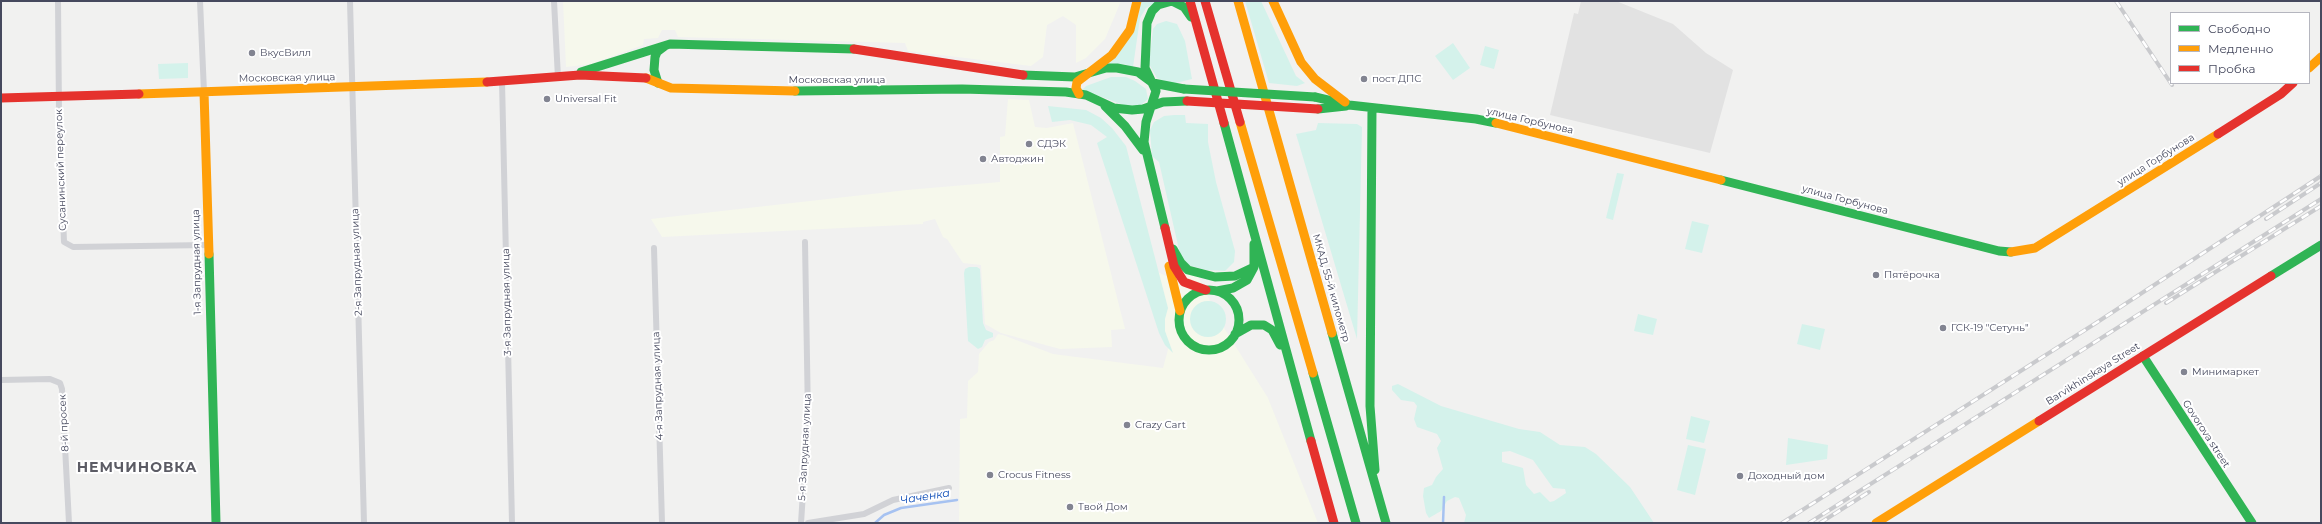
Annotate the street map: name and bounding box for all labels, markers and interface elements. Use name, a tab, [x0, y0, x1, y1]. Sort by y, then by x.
legend	[2170, 12, 2310, 84]
text: Свободно	[2208, 21, 2271, 36]
text: Медленно	[2208, 41, 2273, 56]
place label: ВкусВилл	[260, 47, 311, 59]
marker: ВкусВилл	[247, 48, 257, 58]
text: Пробка	[2208, 61, 2256, 76]
street label: Московская улица	[239, 71, 335, 85]
place label: пост ДПС	[1372, 73, 1421, 85]
street label: Московская улица	[789, 74, 885, 86]
marker: пост ДПС	[1359, 74, 1369, 84]
place label: Universal Fit	[555, 93, 617, 105]
marker: Universal Fit	[542, 94, 552, 104]
street label: улица Горбунова	[1485, 105, 1575, 137]
street label: Сусанинский переулок	[53, 109, 69, 231]
street label: улица Горбунова	[2115, 131, 2197, 189]
place label: СДЭК	[1037, 138, 1066, 150]
marker: СДЭК	[1024, 139, 1034, 149]
place label: Автоджин	[991, 153, 1044, 165]
marker: Автоджин	[978, 154, 988, 164]
street label: улица Горбунова	[1801, 183, 1889, 217]
street label: 2-я Запрудная улица	[349, 208, 365, 316]
street label: 1-я Запрудная улица	[190, 209, 204, 315]
street label: МКАД, 55-й километр	[1310, 233, 1352, 343]
street label: 3-я Запрудная улица	[500, 248, 514, 356]
place label: Пятёрочка	[1884, 269, 1940, 281]
marker: Пятёрочка	[1871, 270, 1881, 280]
place label: ГСК-19 "Сетунь"	[1951, 322, 2029, 334]
marker: ГСК-19 "Сетунь"	[1938, 323, 1948, 333]
street label: 4-я Запрудная улица	[650, 331, 666, 441]
street label: Barvikhinskaya Street	[2044, 340, 2142, 408]
place label: Минимаркет	[2192, 366, 2259, 378]
marker: Минимаркет	[2179, 367, 2189, 377]
street label: 5-я Запрудная улица	[796, 393, 814, 501]
street label: 8-й просек	[57, 394, 71, 452]
street label: Govorova street	[2180, 398, 2232, 470]
place label: Crazy Cart	[1135, 419, 1186, 431]
marker: Crazy Cart	[1122, 420, 1132, 430]
district label: НЕМЧИНОВКА	[77, 460, 197, 476]
place label: Crocus Fitness	[998, 469, 1071, 481]
marker: Crocus Fitness	[985, 470, 995, 480]
place label: Доходный дом	[1748, 470, 1825, 482]
marker: Доходный дом	[1735, 471, 1745, 481]
water label: Чаченка	[899, 487, 951, 507]
place label: Твой Дом	[1078, 501, 1128, 513]
marker: Твой Дом	[1065, 502, 1075, 512]

